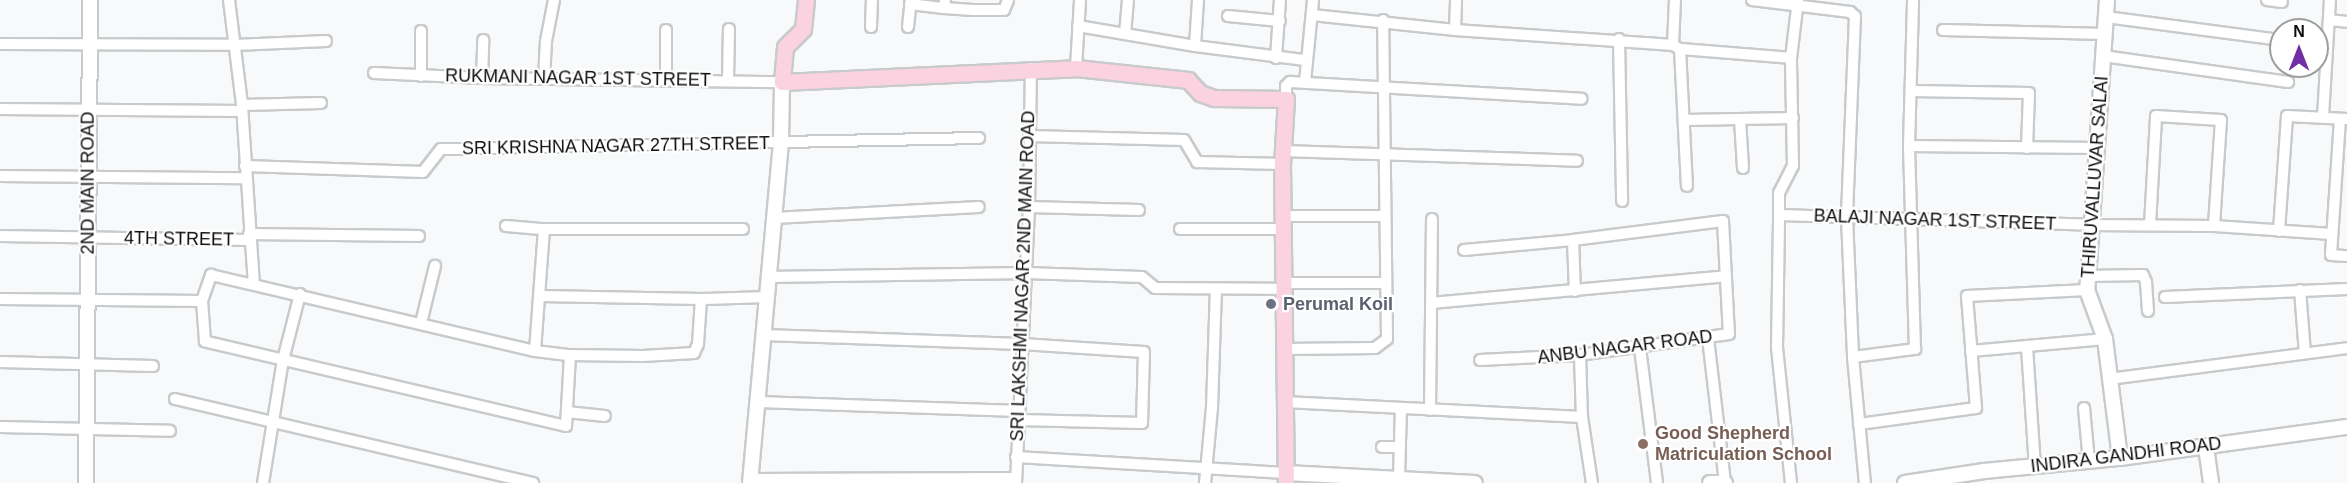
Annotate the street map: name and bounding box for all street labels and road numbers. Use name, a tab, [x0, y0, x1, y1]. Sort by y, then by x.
street label: RUKMANI NAGAR 1ST STREET	[445, 65, 711, 91]
street label: THIRUVALLUVAR SALAI	[2077, 75, 2113, 279]
street label: SRI LAKSHMI NAGAR 2ND MAIN ROAD	[1006, 110, 1040, 442]
street label: 2ND MAIN ROAD	[77, 111, 99, 255]
street label: SRI KRISHNA NAGAR 27TH STREET	[461, 133, 771, 159]
street label: BALAJI NAGAR 1ST STREET	[1813, 205, 2057, 235]
street label: 4TH STREET	[124, 227, 234, 251]
street label: ANBU NAGAR ROAD	[1536, 326, 1714, 368]
street label: INDIRA GANDHI ROAD	[2029, 433, 2223, 477]

